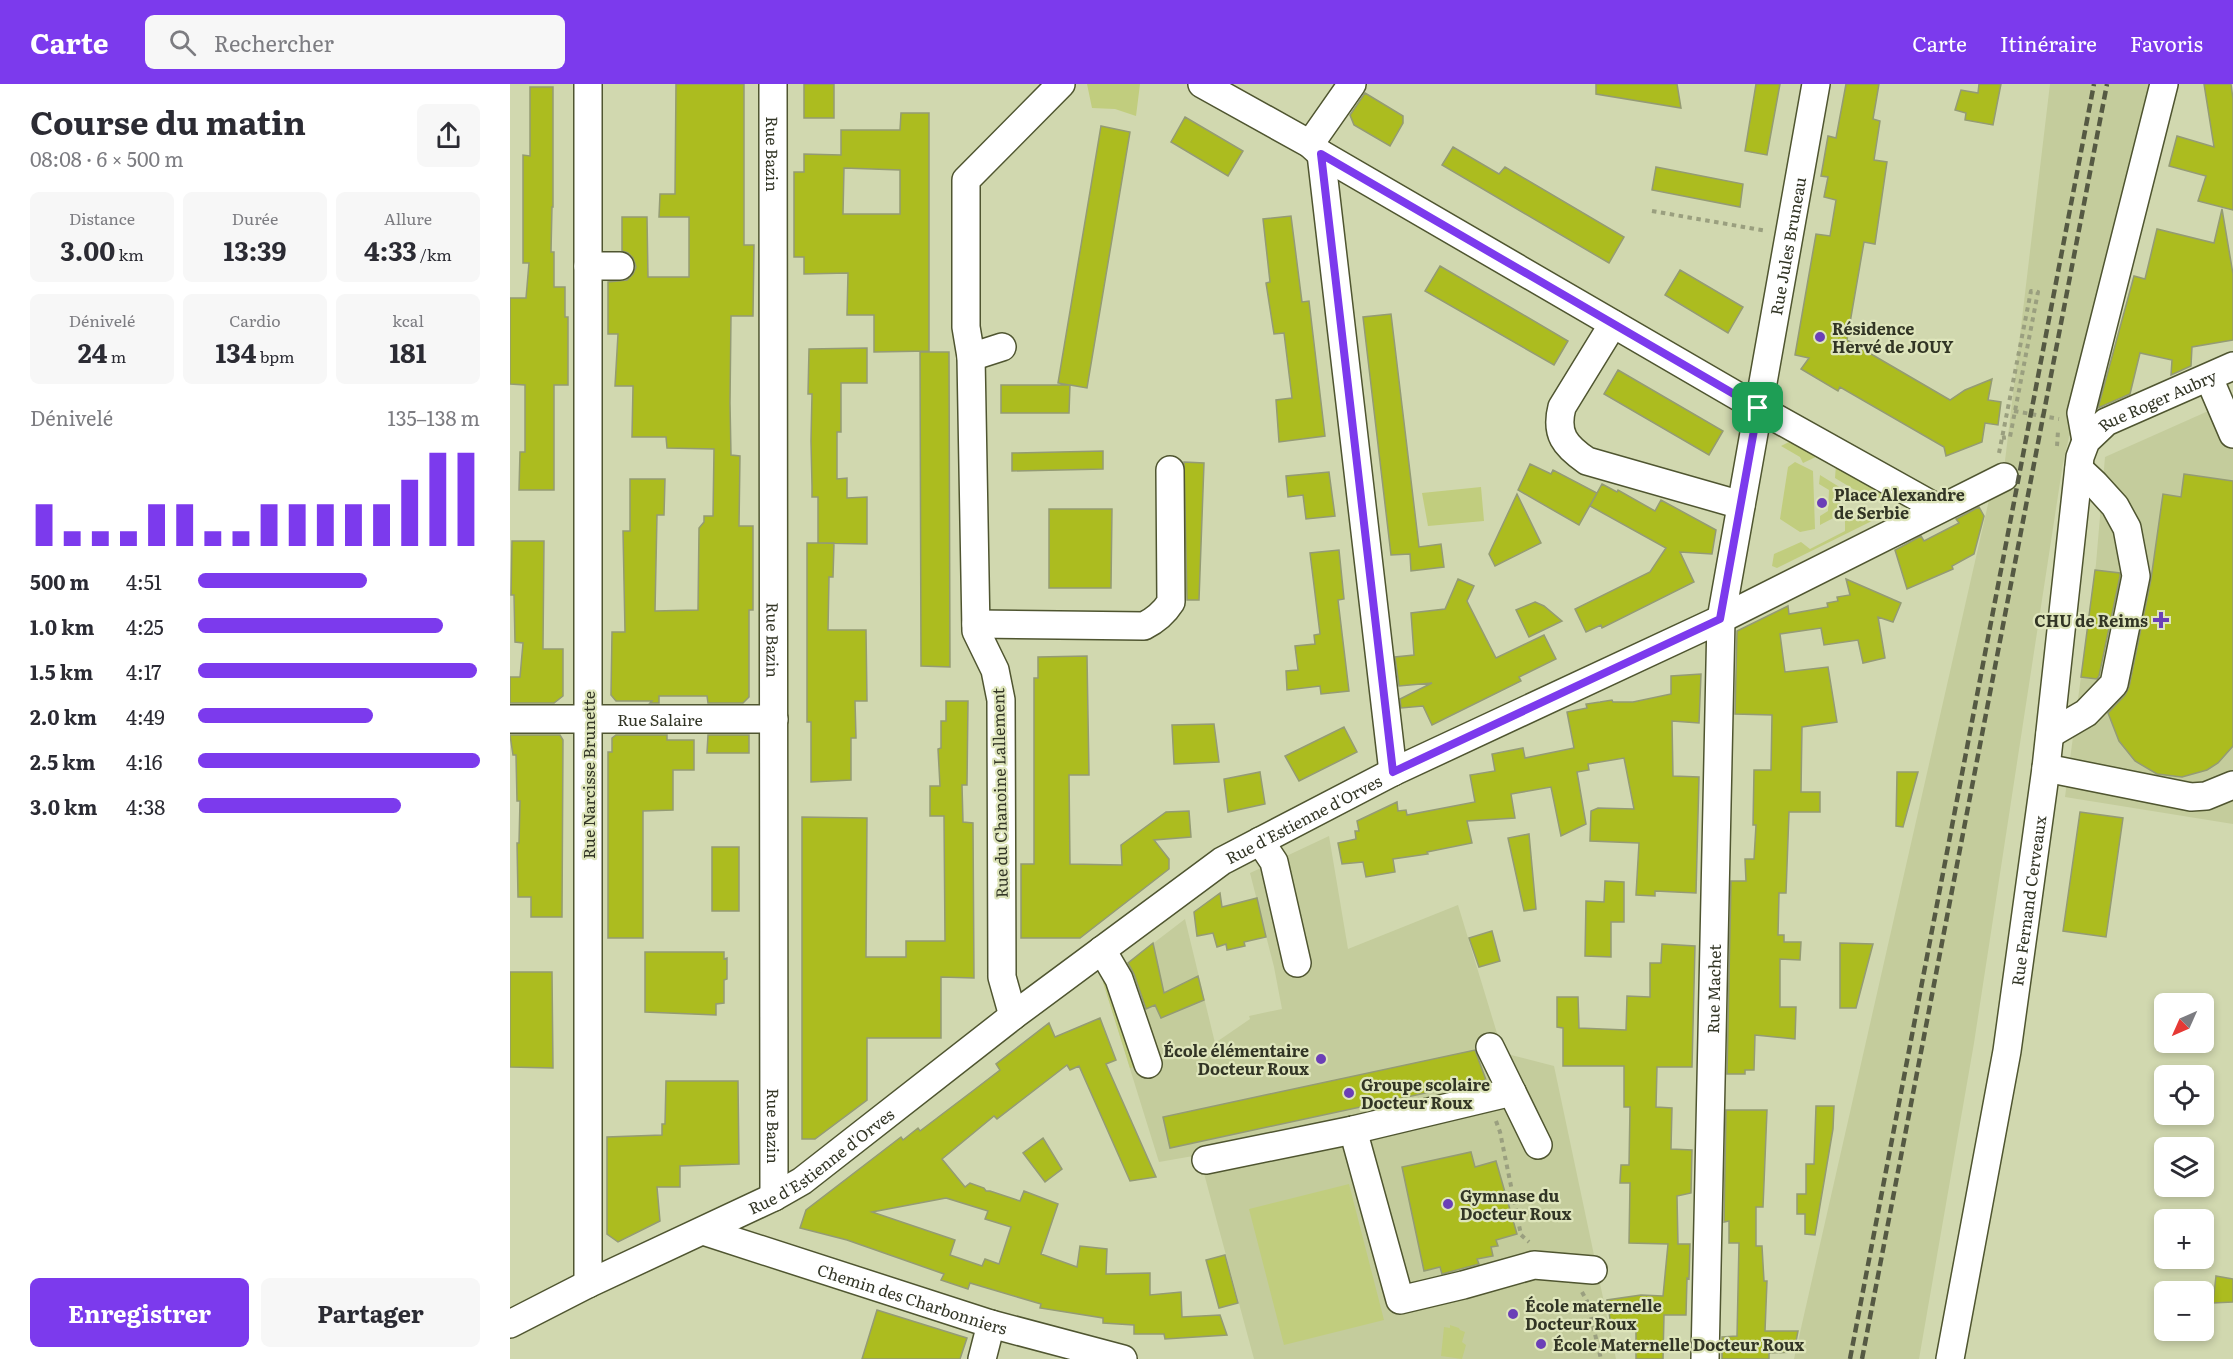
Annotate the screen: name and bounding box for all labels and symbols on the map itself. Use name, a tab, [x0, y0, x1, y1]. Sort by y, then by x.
street label: Rue Bazin	[761, 116, 785, 192]
street label: Rue Jules Bruneau	[1763, 175, 1811, 317]
place label: Résidence Hervé de JOUY	[1832, 316, 1954, 358]
marker: Résidence Hervé de JOUY	[1813, 330, 1827, 344]
street label: Rue Roger Aubry	[2092, 362, 2221, 436]
pin	[1732, 382, 1783, 433]
place label: Place Alexandre de Serbie	[1834, 482, 1965, 524]
marker: Place Alexandre de Serbie	[1815, 496, 1829, 510]
street label: Rue Bazin	[761, 602, 786, 678]
place label: CHU de Reims	[2034, 608, 2148, 632]
marker: CHU de Reims	[2152, 611, 2170, 629]
street label: Rue du Chanoine Lallement	[985, 687, 1013, 898]
street label: Rue Narcisse Brunette	[576, 691, 600, 859]
street label: Rue Salaire	[617, 707, 703, 731]
street label: Rue d'Estienne d'Orves	[1221, 768, 1386, 869]
street label: Rue Fernand Cerveaux	[2004, 813, 2051, 987]
street label: Rue Machet	[1700, 943, 1726, 1034]
north arrow	[2154, 993, 2214, 1053]
place label: École élémentaire Docteur Roux	[1163, 1038, 1309, 1080]
marker: École élémentaire Docteur Roux	[1314, 1052, 1328, 1066]
place label: Groupe scolaire Docteur Roux	[1361, 1072, 1490, 1114]
marker: Groupe scolaire Docteur Roux	[1342, 1086, 1356, 1100]
street label: Rue Bazin	[762, 1088, 786, 1164]
street label: Rue d'Estienne d'Orves	[744, 1102, 899, 1220]
place label: Gymnase du Docteur Roux	[1460, 1183, 1572, 1225]
marker: Gymnase du Docteur Roux	[1441, 1197, 1455, 1211]
street label: Chemin des Charbonniers	[814, 1257, 1010, 1340]
place label: École maternelle Docteur Roux	[1525, 1293, 1662, 1335]
marker: École maternelle Docteur Roux	[1506, 1307, 1520, 1321]
place label: École Maternelle Docteur Roux	[1553, 1332, 1805, 1356]
marker: École Maternelle Docteur Roux	[1534, 1337, 1548, 1351]

